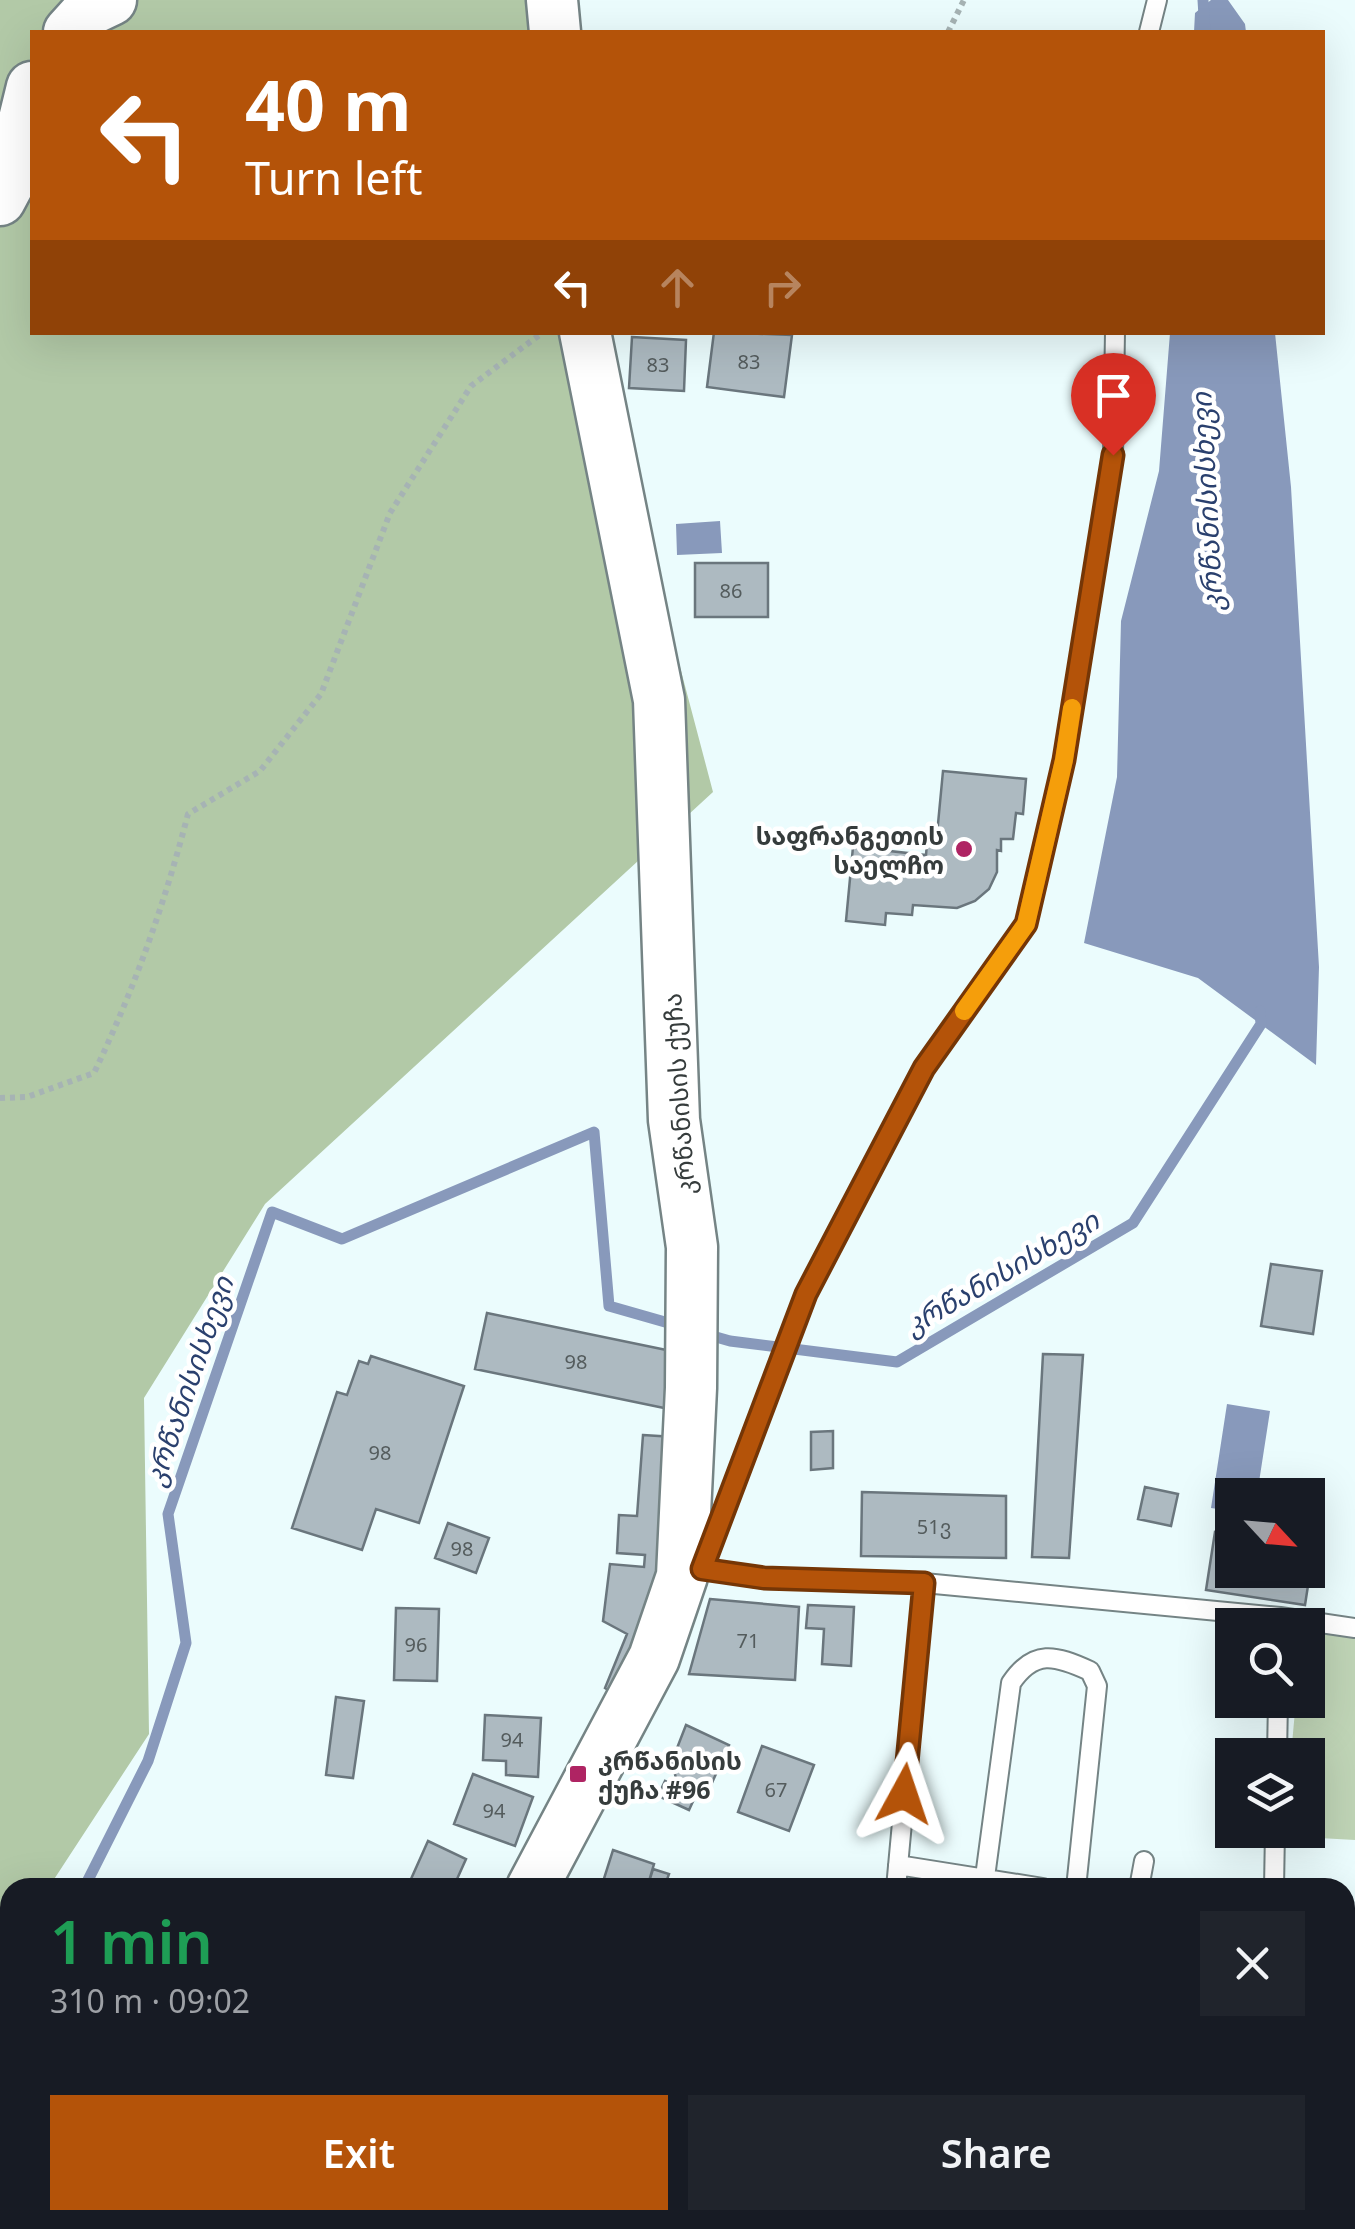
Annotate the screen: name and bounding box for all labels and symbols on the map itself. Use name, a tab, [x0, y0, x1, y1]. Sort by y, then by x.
house number: 83	[738, 348, 760, 375]
house number: 83	[647, 351, 669, 378]
pin	[1071, 353, 1156, 456]
water label: კრწანისისხევი	[1181, 390, 1231, 612]
house number: 86	[720, 577, 742, 604]
place label: საფრანგეთის საელჩო	[756, 818, 944, 881]
marker: საფრანგეთის საელჩო	[953, 838, 975, 860]
street label: კრწანისის ქუჩა	[654, 992, 702, 1196]
water label: კრწანისისხევი	[897, 1200, 1107, 1343]
water label: კრწანისისხევი	[134, 1270, 242, 1491]
house number: 98	[565, 1348, 587, 1375]
house number: 98	[369, 1439, 391, 1466]
north arrow	[1215, 1478, 1325, 1588]
house number: 51ვ	[917, 1513, 951, 1540]
house number: 98	[451, 1535, 473, 1562]
house number: 71	[737, 1627, 759, 1654]
house number: 96	[405, 1631, 427, 1658]
house number: 94	[501, 1726, 524, 1753]
position arrow	[852, 1742, 956, 1846]
place label: კრწანისის ქუჩა #96	[598, 1743, 742, 1806]
marker: კრწანისის ქუჩა #96	[567, 1763, 589, 1785]
house number: 67	[765, 1776, 787, 1803]
house number: 94	[483, 1797, 506, 1824]

